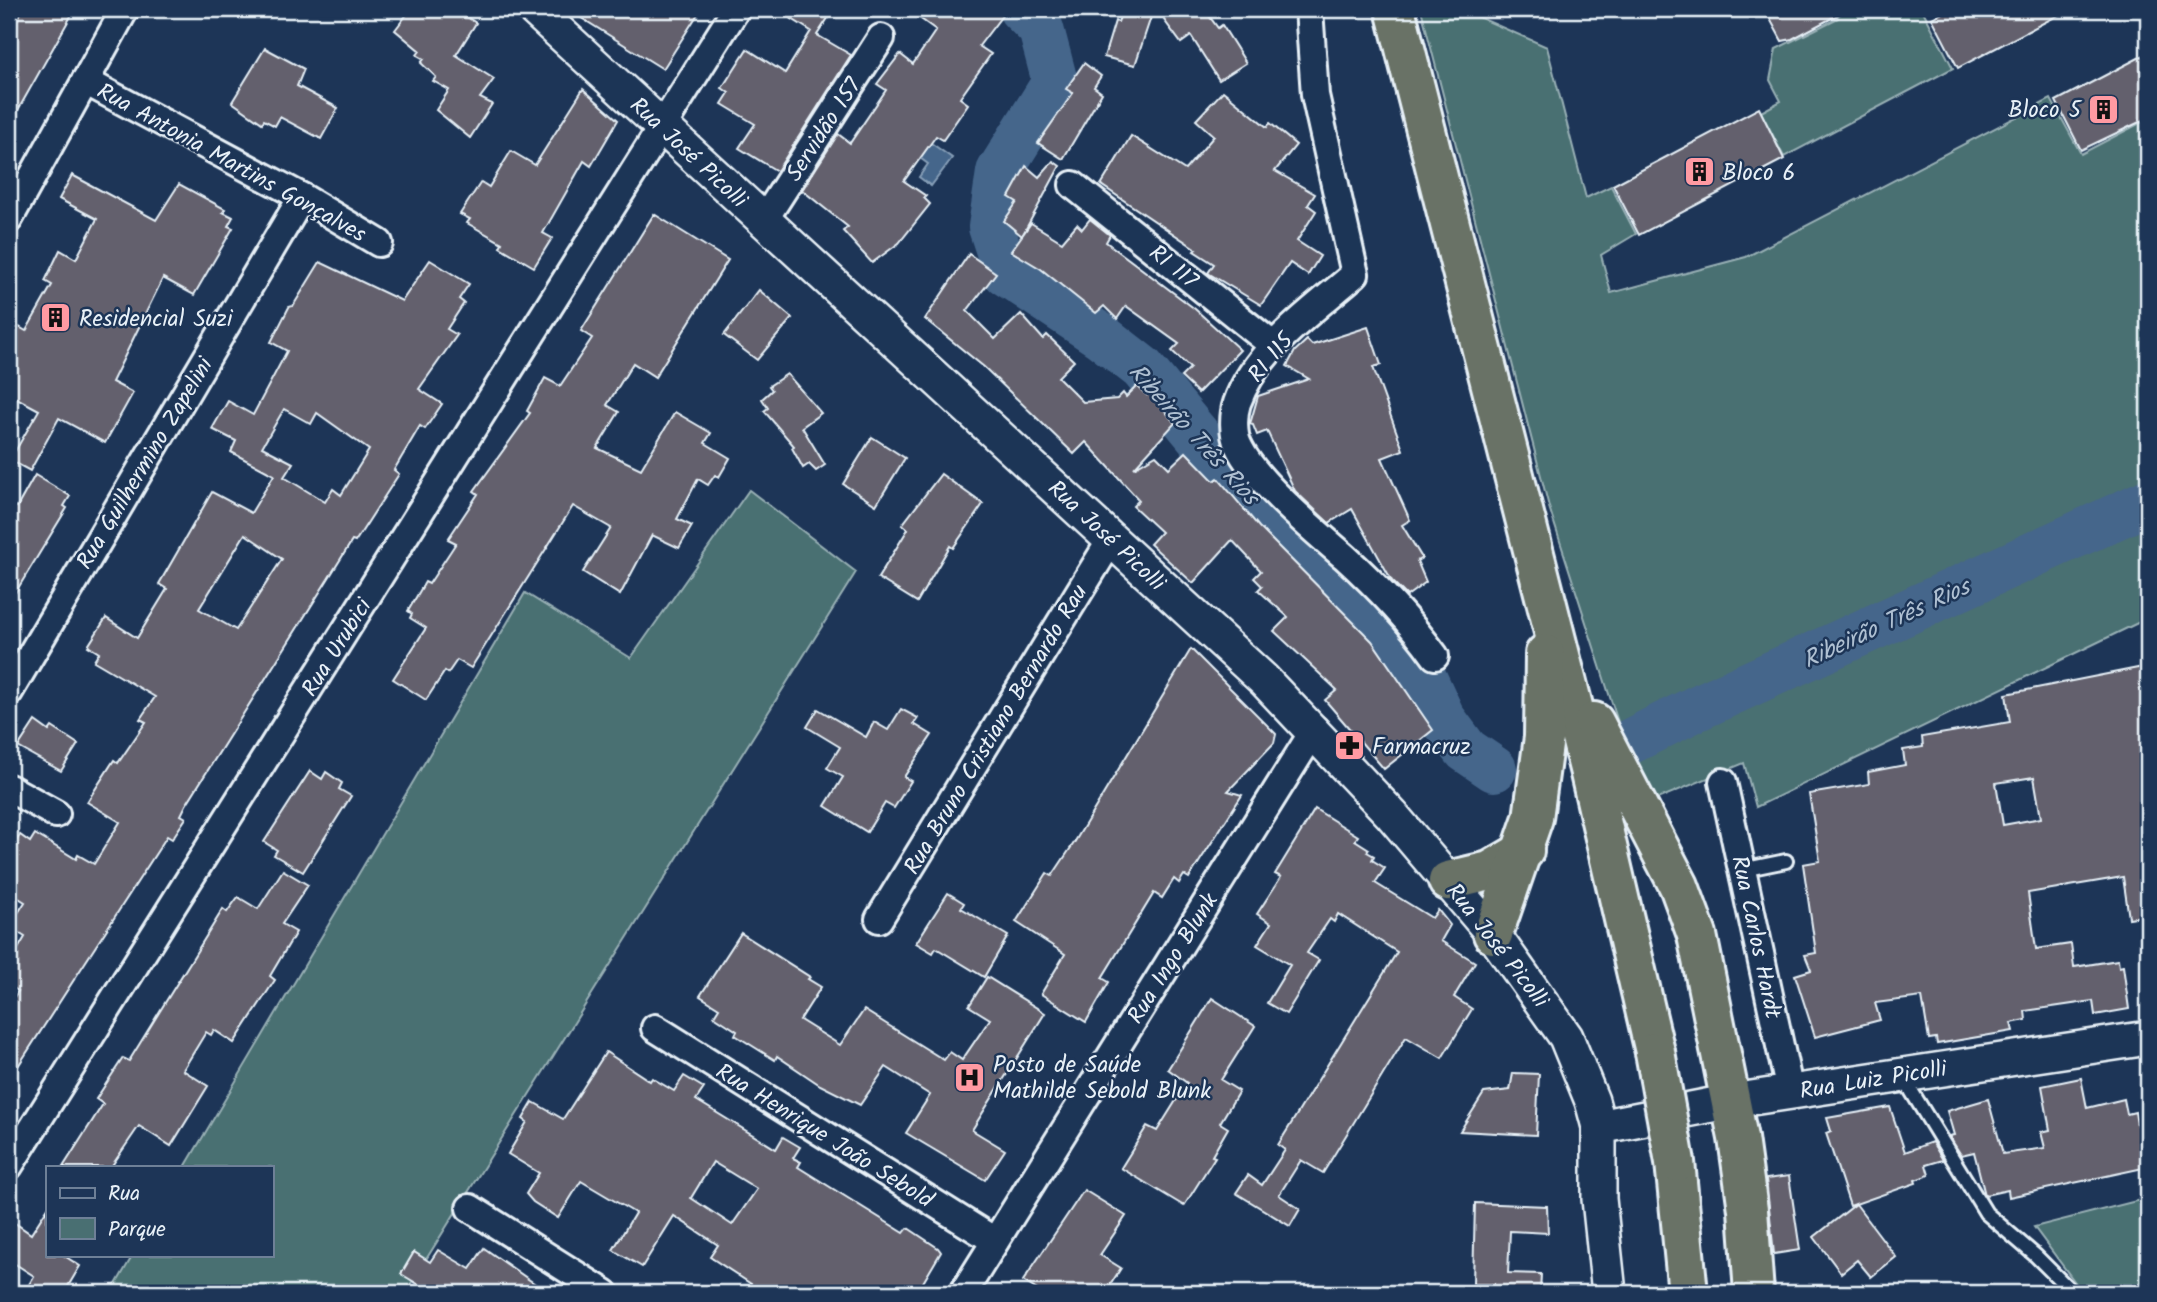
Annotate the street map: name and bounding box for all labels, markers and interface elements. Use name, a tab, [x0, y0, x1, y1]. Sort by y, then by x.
street label: Servidão 157	[778, 70, 873, 189]
street label: Rua Antonia Martins Gonçalves	[90, 74, 373, 253]
street label: Rua José Picolli	[620, 89, 756, 219]
building icon: Bloco 5	[2087, 92, 2121, 126]
place label: Bloco 5	[2008, 93, 2083, 129]
building icon: Bloco 6	[1682, 155, 1716, 189]
place label: Bloco 6	[1722, 156, 1795, 192]
street label: RI 117	[1140, 236, 1206, 300]
building icon: Residencial Suzi	[39, 301, 73, 335]
place label: Residencial Suzi	[79, 302, 234, 338]
street label: RI 115	[1240, 324, 1305, 392]
street label: Rua Guilhermino Zapelini	[68, 350, 224, 577]
water label: Ribeirão Três Rios	[1118, 355, 1270, 517]
street label: Rua José Picolli	[1038, 472, 1174, 602]
water label: Ribeirão Três Rios	[1797, 567, 1979, 680]
street label: Rua Bruno Cristiano Bernardo Rau	[895, 578, 1098, 882]
street label: Rua Urubici	[293, 591, 383, 704]
pharmacy icon: Farmacruz	[1332, 729, 1366, 763]
place label: Farmacruz	[1372, 730, 1471, 766]
street label: Rua Carlos Hardt	[1720, 853, 1790, 1023]
street label: Rua José Picolli	[1436, 876, 1558, 1018]
street label: Rua Ingo Blunk	[1119, 886, 1229, 1032]
place label: Posto de Saúde Mathilde Sebold Blunk	[993, 1048, 1211, 1110]
street label: Rua Luiz Picolli	[1797, 1051, 1951, 1110]
street label: Rua Henrique João Sebold	[708, 1055, 940, 1219]
hospital icon: Posto de Saúde Mathilde Sebold Blunk	[953, 1060, 987, 1094]
legend	[46, 1166, 273, 1256]
text: Rua	[108, 1178, 140, 1211]
text: Parque	[108, 1214, 166, 1247]

